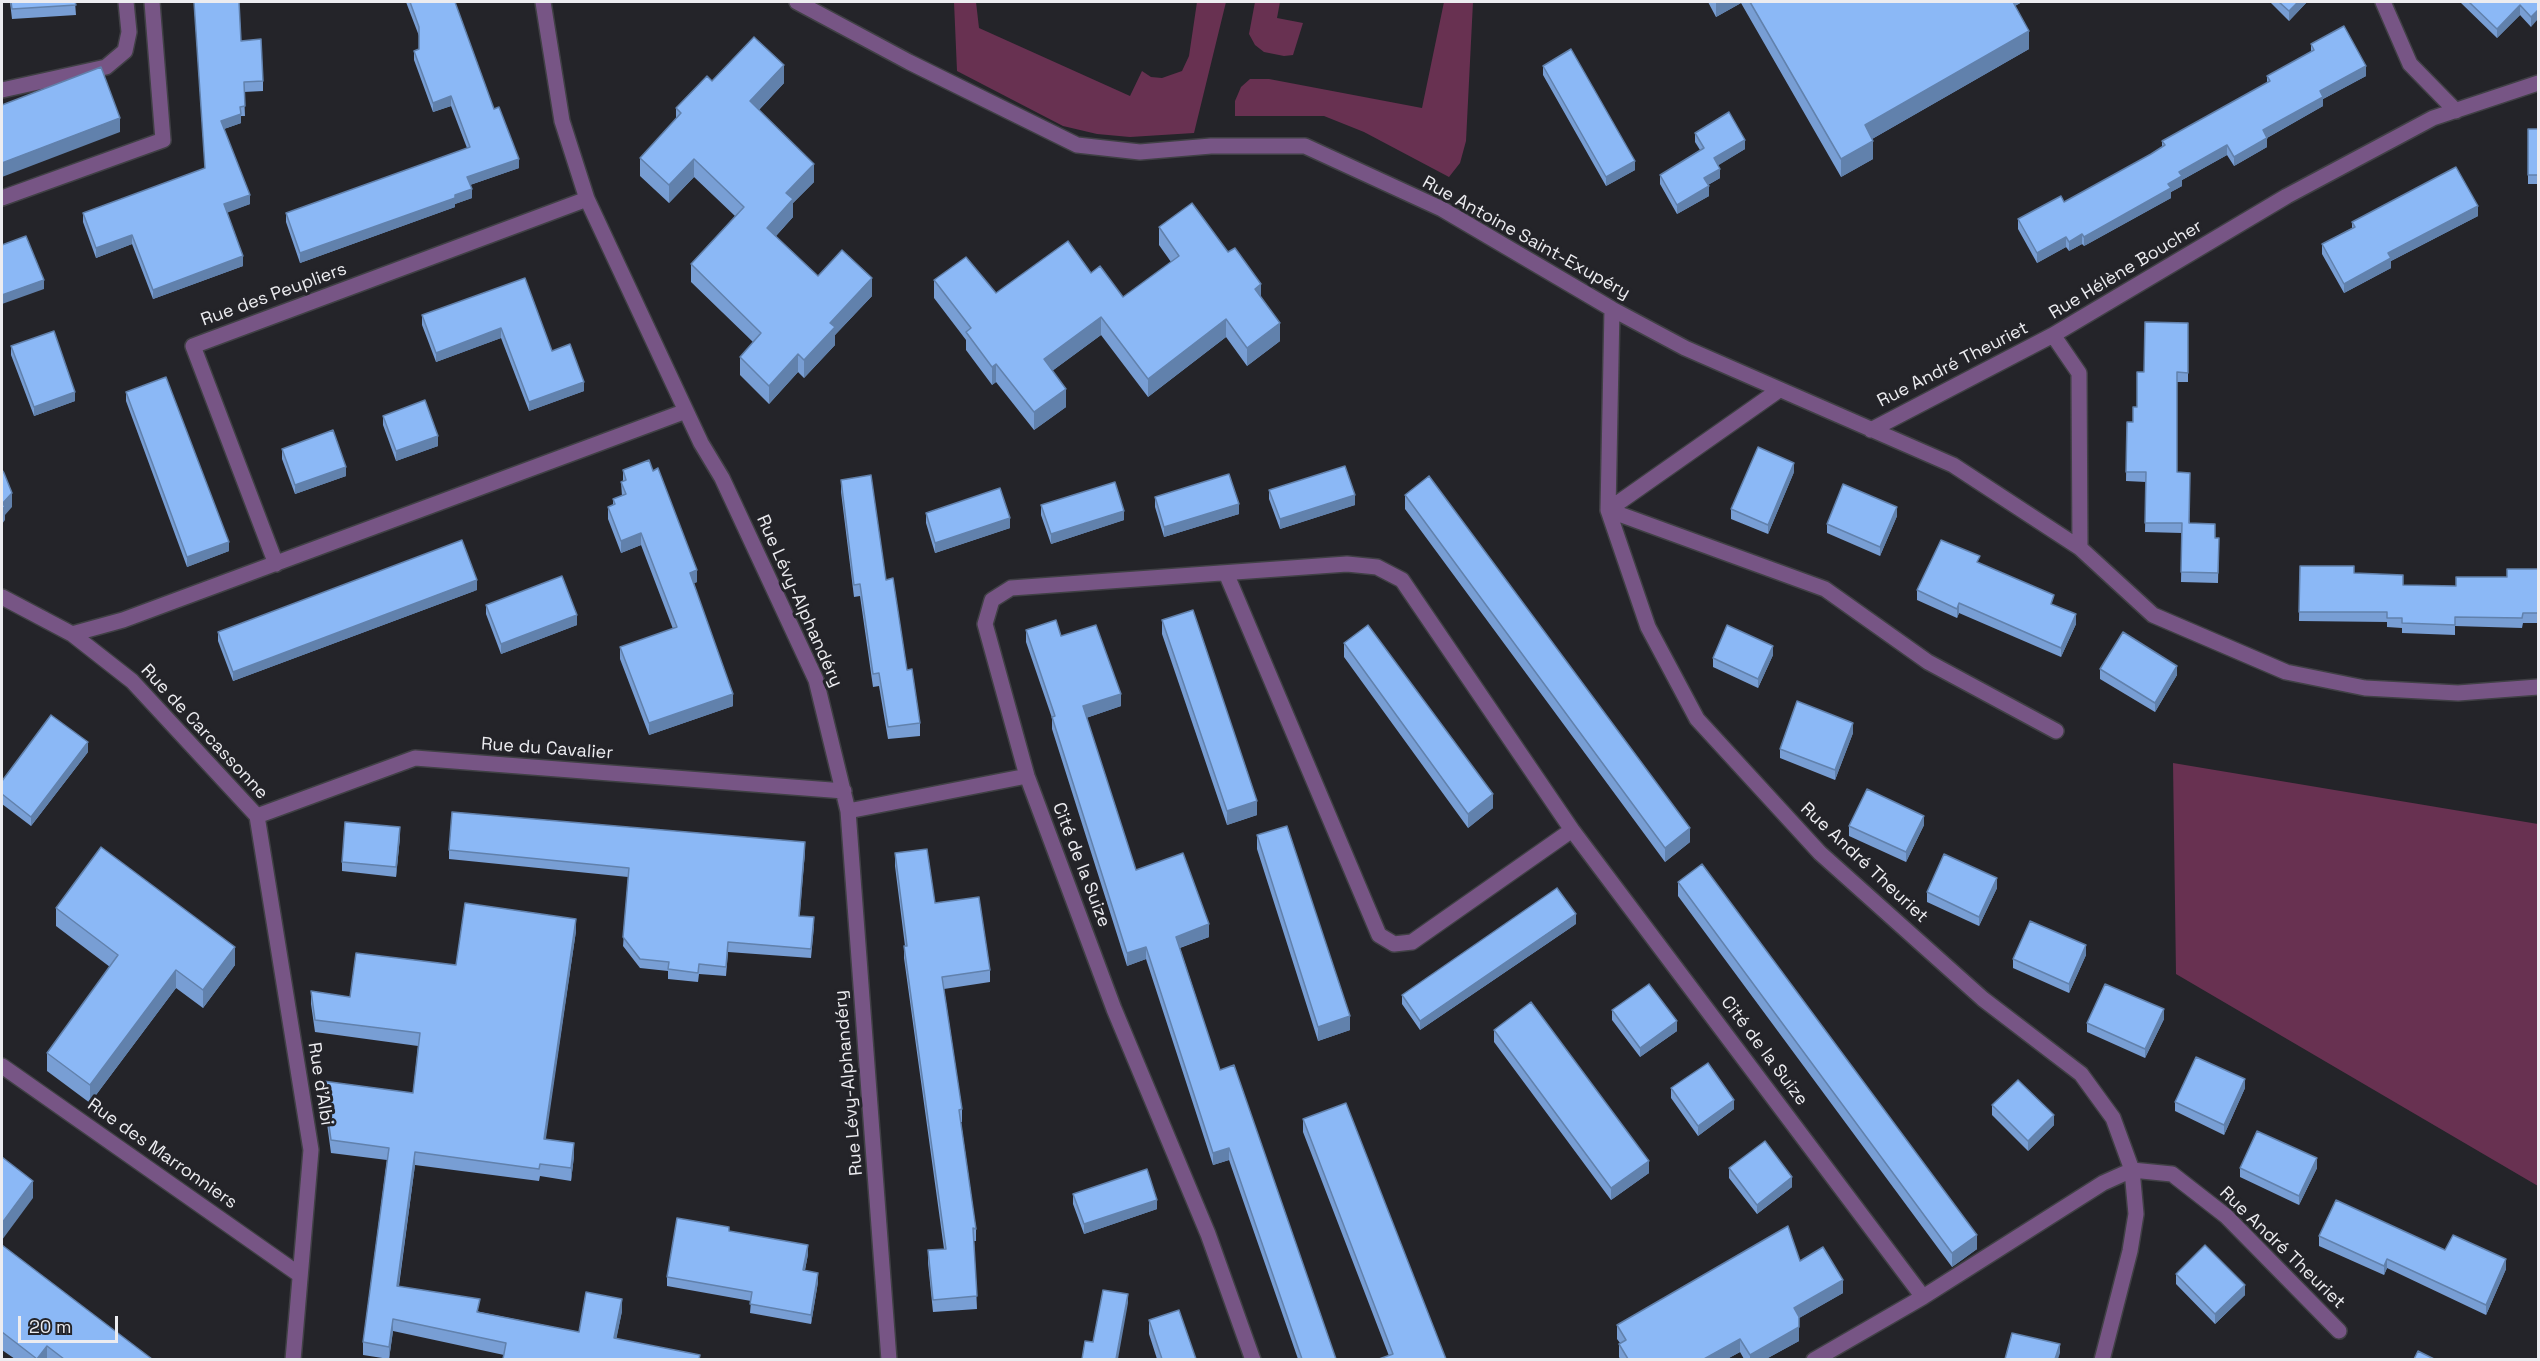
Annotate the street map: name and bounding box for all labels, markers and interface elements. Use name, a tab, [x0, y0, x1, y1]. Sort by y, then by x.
street label: Rue Antoine Saint-Exupéry	[1418, 172, 1634, 304]
street label: Rue Hélène Boucher	[2046, 216, 2206, 324]
street label: Rue des Peupliers	[198, 259, 350, 331]
street label: Rue André Theuriet	[1874, 318, 2032, 412]
street label: Rue Lévy-Alphandéry	[751, 512, 847, 690]
street label: Rue de Carcassonne	[136, 660, 272, 804]
street label: Rue du Cavalier	[480, 734, 614, 764]
street label: Rue André Theuriet	[1796, 798, 1932, 928]
street label: Cité de la Suize	[1047, 800, 1115, 930]
street label: Rue Lévy-Alphandéry	[830, 989, 868, 1177]
street label: Cité de la Suize	[1716, 992, 1812, 1110]
street label: Rue d'Albi	[303, 1041, 337, 1127]
street label: Rue des Marronniers	[83, 1094, 241, 1214]
street label: Rue André Theuriet	[2215, 1182, 2349, 1314]
scale bar	[21, 1304, 122, 1342]
text: 20 m	[29, 1315, 72, 1338]

